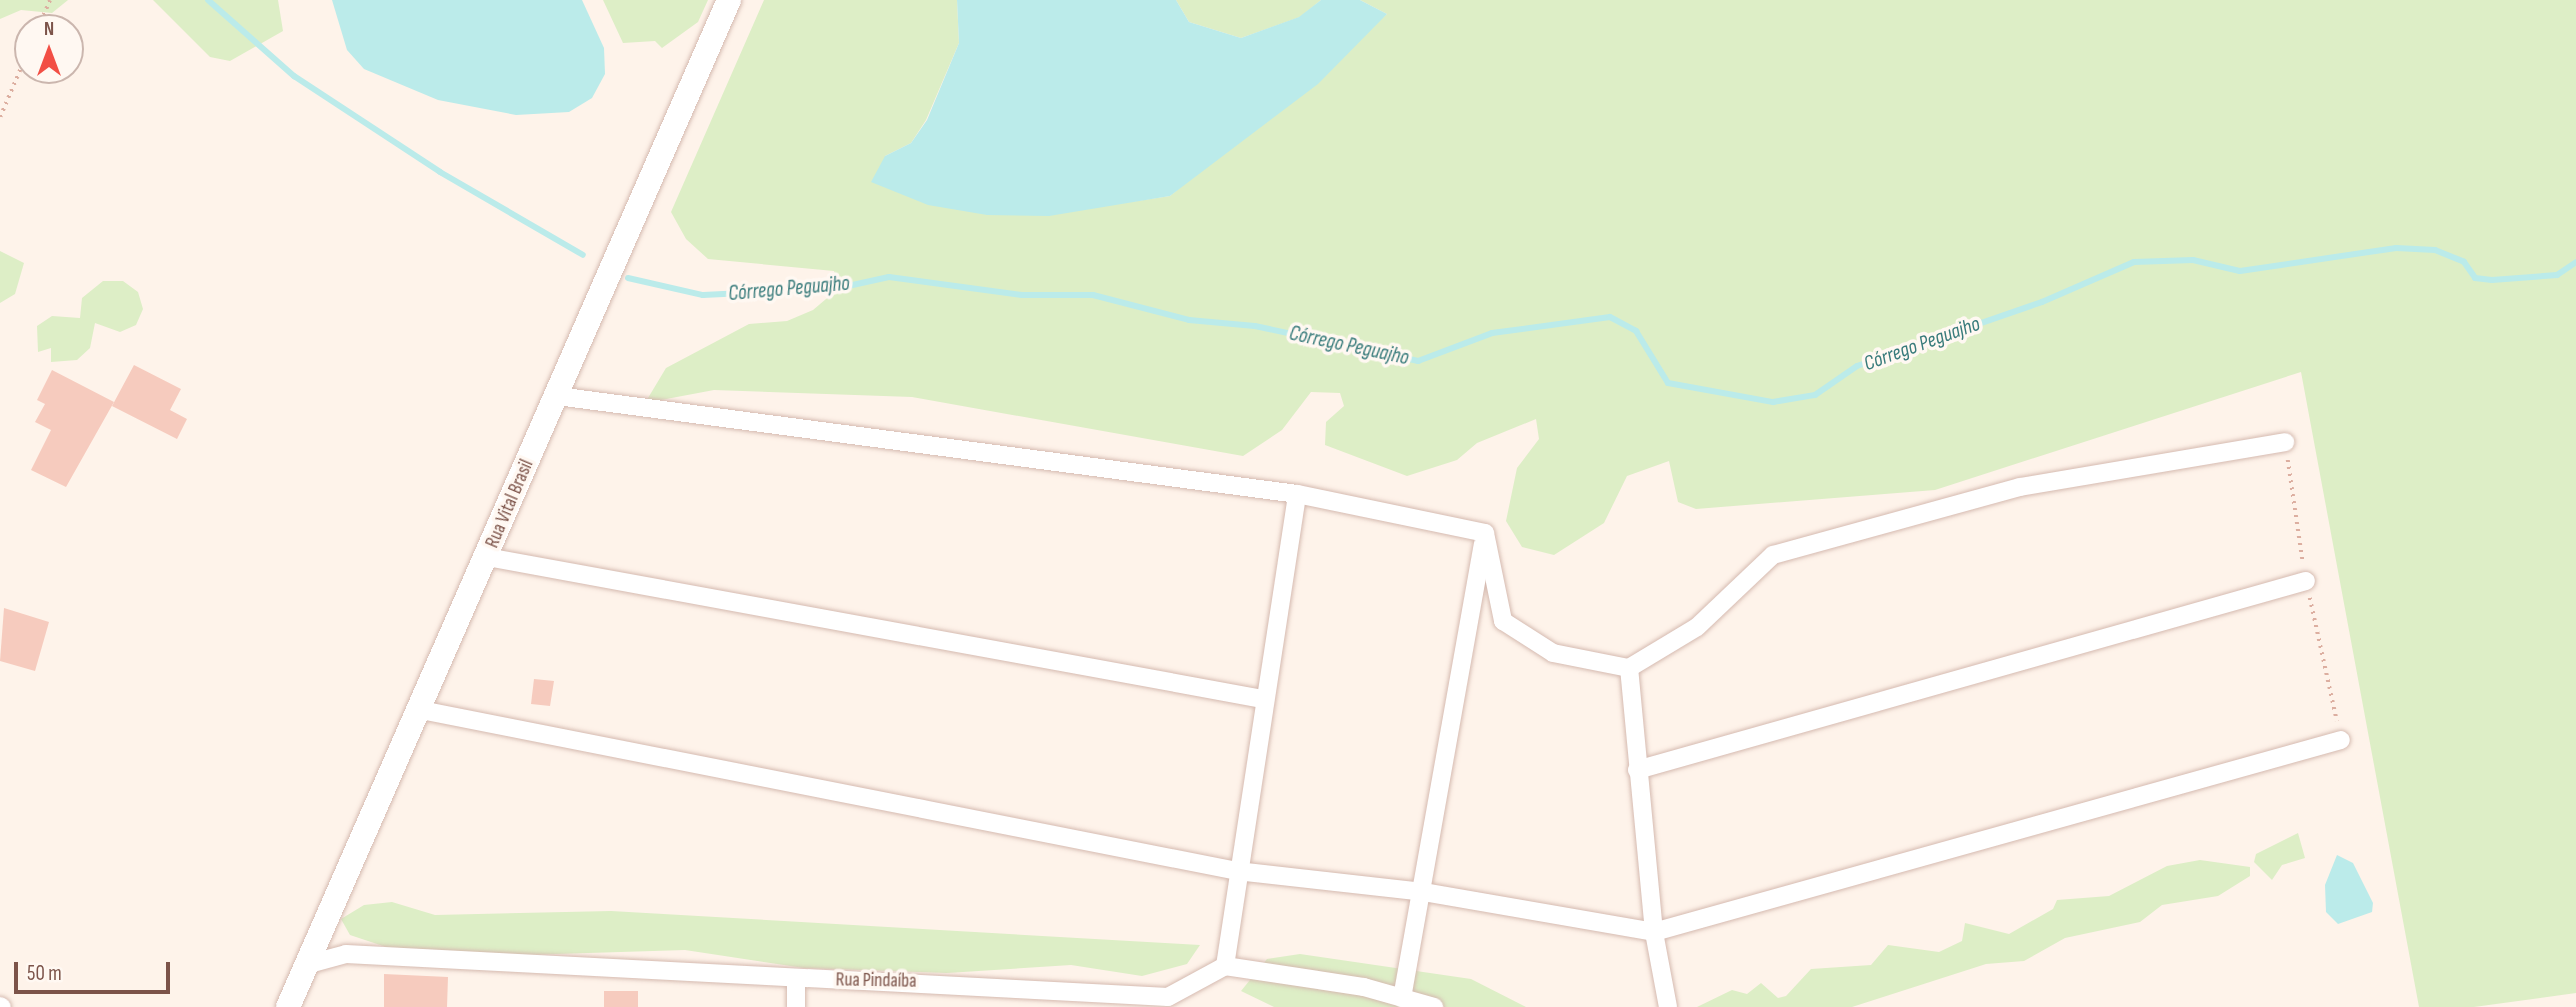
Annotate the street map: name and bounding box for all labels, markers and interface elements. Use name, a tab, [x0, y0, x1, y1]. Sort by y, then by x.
north arrow	[14, 14, 84, 84]
text: N	[44, 18, 54, 41]
water label: Córrego Peguajho	[727, 271, 851, 307]
water label: Córrego Peguajho	[1860, 311, 1984, 377]
water label: Córrego Peguajho	[1287, 321, 1411, 371]
street label: Rua Vital Brasil	[481, 457, 539, 551]
scale bar	[18, 948, 173, 992]
text: 50 m	[27, 961, 62, 986]
street label: Rua Pindaíba	[835, 969, 917, 993]

